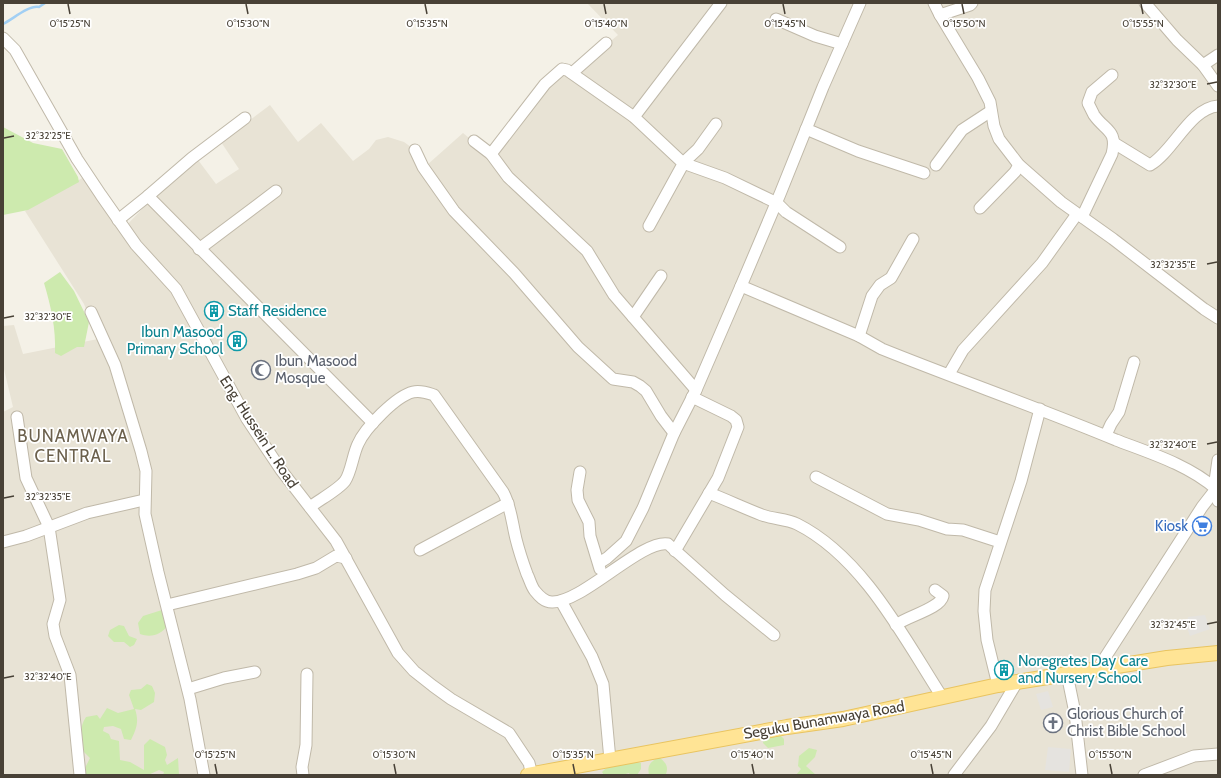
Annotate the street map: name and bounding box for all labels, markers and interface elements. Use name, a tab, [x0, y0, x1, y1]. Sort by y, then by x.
text: 0°15'25"N	[49, 17, 91, 30]
text: 0°15'30"N	[227, 17, 269, 30]
text: 0°15'35"N	[406, 17, 448, 30]
text: 0°15'40"N	[584, 17, 628, 30]
text: 0°15'45"N	[764, 17, 806, 30]
text: 0°15'50"N	[943, 17, 985, 30]
text: 0°15'55"N	[1122, 17, 1164, 30]
text: 32°32'30"E	[1149, 78, 1197, 91]
text: 32°32'25"E	[25, 129, 71, 142]
text: 32°32'35"E	[1150, 258, 1196, 271]
building icon: Staff Residence	[203, 300, 225, 322]
place label: Staff Residence	[228, 302, 327, 320]
text: 32°32'30"E	[24, 310, 72, 323]
place label: Ibun Masood Primary School	[127, 323, 223, 358]
building icon: Ibun Masood Primary School	[226, 330, 248, 352]
place label: Ibun Masood Mosque	[275, 352, 357, 387]
mosque icon: Ibun Masood Mosque	[250, 359, 272, 381]
street label: Eng. Hussein L. Road	[216, 372, 302, 492]
district label: BUNAMWAYA CENTRAL	[17, 426, 129, 466]
text: 32°32'40"E	[1149, 438, 1197, 451]
text: 32°32'35"E	[25, 490, 71, 503]
supermarket icon: Kiosk	[1191, 515, 1213, 537]
place label: Kiosk	[1155, 517, 1188, 535]
text: 32°32'45"E	[1150, 618, 1196, 631]
place label: Noregretes Day Care and Nursery School	[1018, 652, 1148, 687]
building icon: Noregretes Day Care and Nursery School	[993, 659, 1015, 681]
text: 32°32'40"E	[24, 670, 72, 683]
street label: Seguku Bunamwaya Road	[742, 697, 906, 743]
place label: Glorious Church of Christ Bible School	[1067, 705, 1186, 740]
church icon: Glorious Church of Christ Bible School	[1042, 712, 1064, 734]
text: 0°15'25"N	[194, 748, 236, 761]
text: 0°15'30"N	[373, 748, 415, 761]
text: 0°15'35"N	[552, 748, 594, 761]
text: 0°15'40"N	[730, 748, 774, 761]
text: 0°15'45"N	[910, 748, 952, 761]
text: 0°15'50"N	[1089, 748, 1131, 761]

